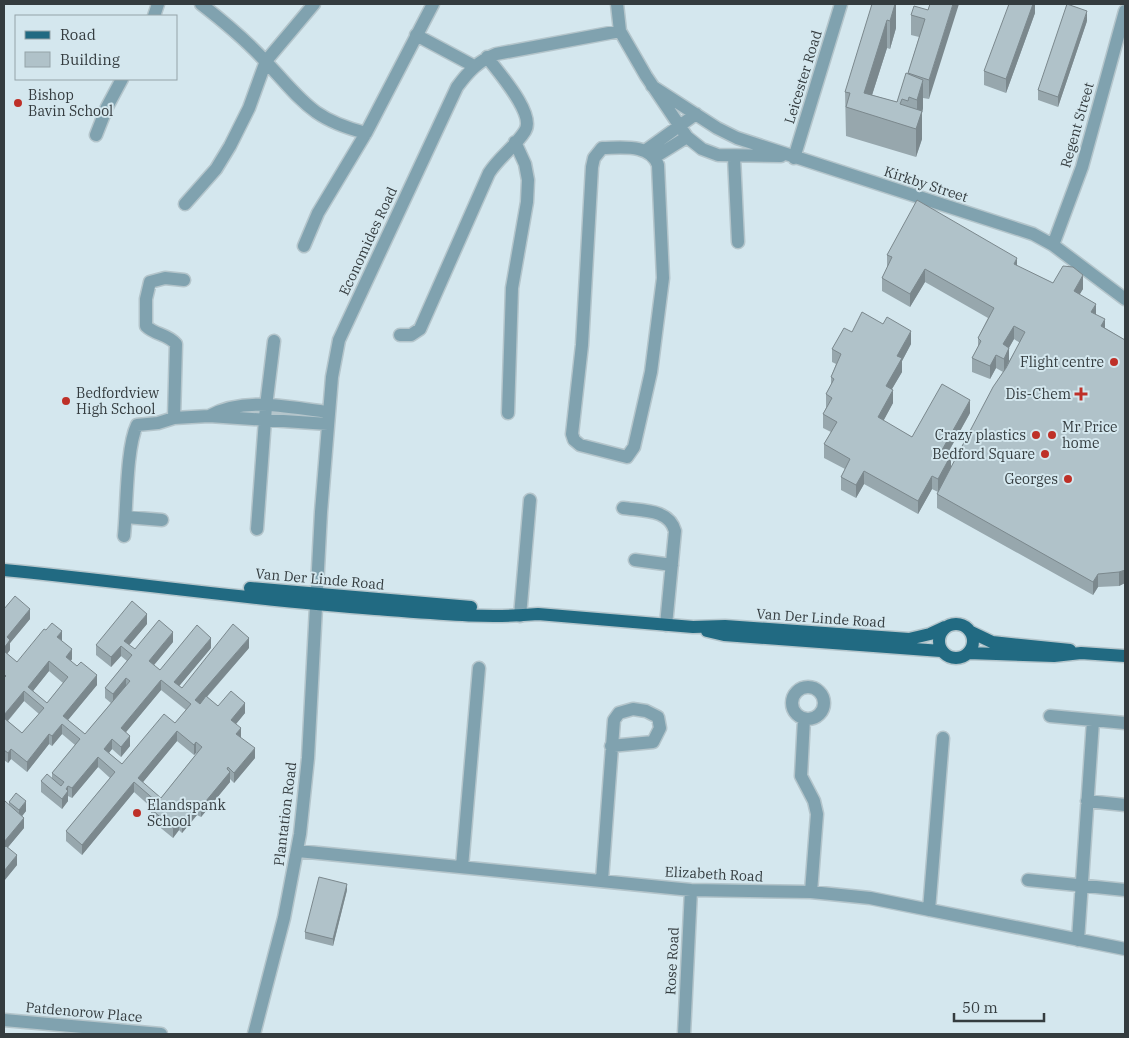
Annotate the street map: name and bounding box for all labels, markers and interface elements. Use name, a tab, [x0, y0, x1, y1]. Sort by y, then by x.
legend	[15, 15, 178, 80]
text: Road	[60, 25, 96, 44]
street label: Leicester Road	[780, 28, 826, 126]
text: Building	[60, 50, 120, 69]
street label: Regent Street	[1056, 80, 1098, 170]
place label: Bishop Bavin School	[28, 86, 113, 120]
marker: Bishop Bavin School	[12, 97, 24, 109]
street label: Kirkby Street	[882, 162, 970, 206]
street label: Economides Road	[335, 183, 401, 298]
place label: Flight centre	[1020, 353, 1104, 371]
marker: Flight centre	[1108, 356, 1120, 368]
place label: Bedfordview High School	[76, 384, 159, 418]
place label: Dis-Chem	[1006, 385, 1071, 403]
marker: Dis-Chem	[1075, 388, 1087, 400]
marker: Bedfordview High School	[60, 395, 72, 407]
place label: Mr Price home	[1062, 418, 1117, 452]
place label: Crazy plastics	[935, 426, 1026, 444]
marker: Crazy plastics	[1030, 429, 1042, 441]
marker: Mr Price home	[1046, 429, 1058, 441]
place label: Bedford Square	[932, 445, 1035, 463]
marker: Bedford Square	[1039, 448, 1051, 460]
place label: Georges	[1004, 470, 1058, 488]
marker: Georges	[1062, 473, 1074, 485]
street label: Van Der Linde Road	[255, 564, 386, 594]
street label: Van Der Linde Road	[756, 605, 887, 632]
street label: Plantation Road	[270, 760, 300, 867]
place label: Elandspank School	[147, 796, 226, 830]
marker: Elandspank School	[131, 807, 143, 819]
street label: Elizabeth Road	[664, 862, 764, 886]
street label: Rose Road	[661, 926, 683, 995]
scale bar	[954, 990, 1044, 1022]
street label: Patdenorow Place	[25, 998, 143, 1026]
text: 50 m	[962, 998, 998, 1017]

